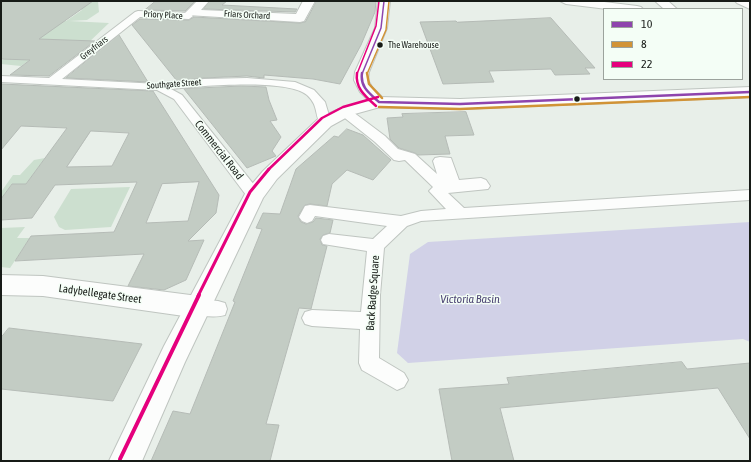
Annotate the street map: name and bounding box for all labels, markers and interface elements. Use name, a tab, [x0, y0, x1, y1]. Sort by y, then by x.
street label: Friars Orchard	[224, 8, 270, 22]
legend	[603, 8, 743, 80]
street label: Priory Place	[143, 9, 183, 21]
text: 10	[641, 17, 652, 31]
street label: Greyfriars	[78, 34, 110, 62]
text: 8	[641, 37, 647, 51]
marker: The Warehouse	[375, 40, 385, 50]
place label: The Warehouse	[388, 40, 439, 50]
text: 22	[641, 57, 652, 71]
street label: Southgate Street	[146, 77, 202, 91]
unlabelled marker	[572, 94, 582, 104]
street label: Commercial Road	[192, 118, 246, 182]
street label: Back Badge Square	[364, 255, 382, 331]
street label: Ladybellegate Street	[58, 282, 142, 306]
water label: Victoria Basin	[440, 292, 500, 306]

